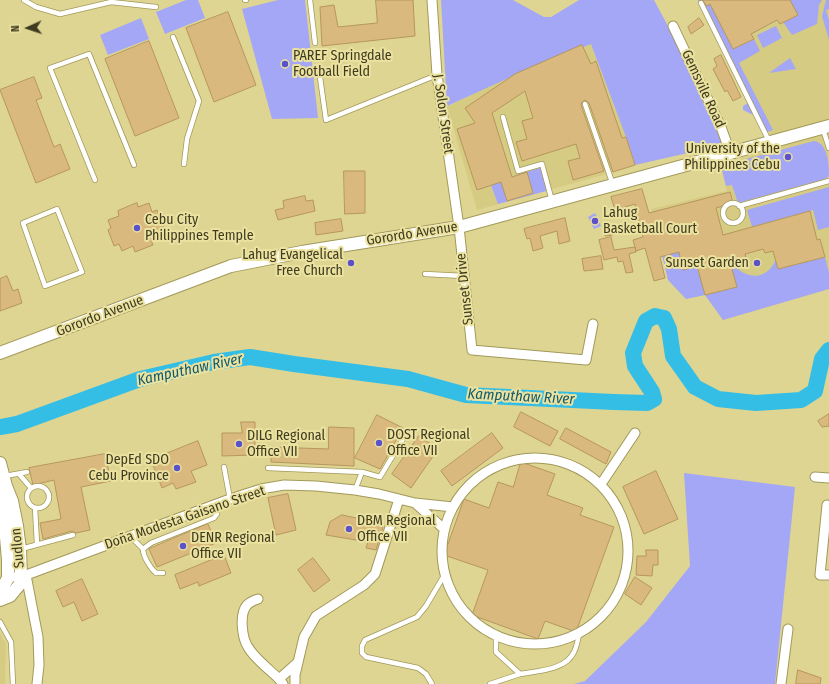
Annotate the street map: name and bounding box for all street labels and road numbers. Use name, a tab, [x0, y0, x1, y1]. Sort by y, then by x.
street label: Gemsvile Road	[678, 47, 728, 131]
street label: J. Solon Street	[429, 73, 457, 155]
street label: Gorordo Avenue	[365, 219, 459, 249]
street label: Sunset Drive	[453, 252, 477, 326]
street label: Gorordo Avenue	[54, 292, 146, 340]
street label: Doña Modesta Gaisano Street	[102, 483, 268, 553]
street label: Sudlon	[8, 527, 28, 569]

